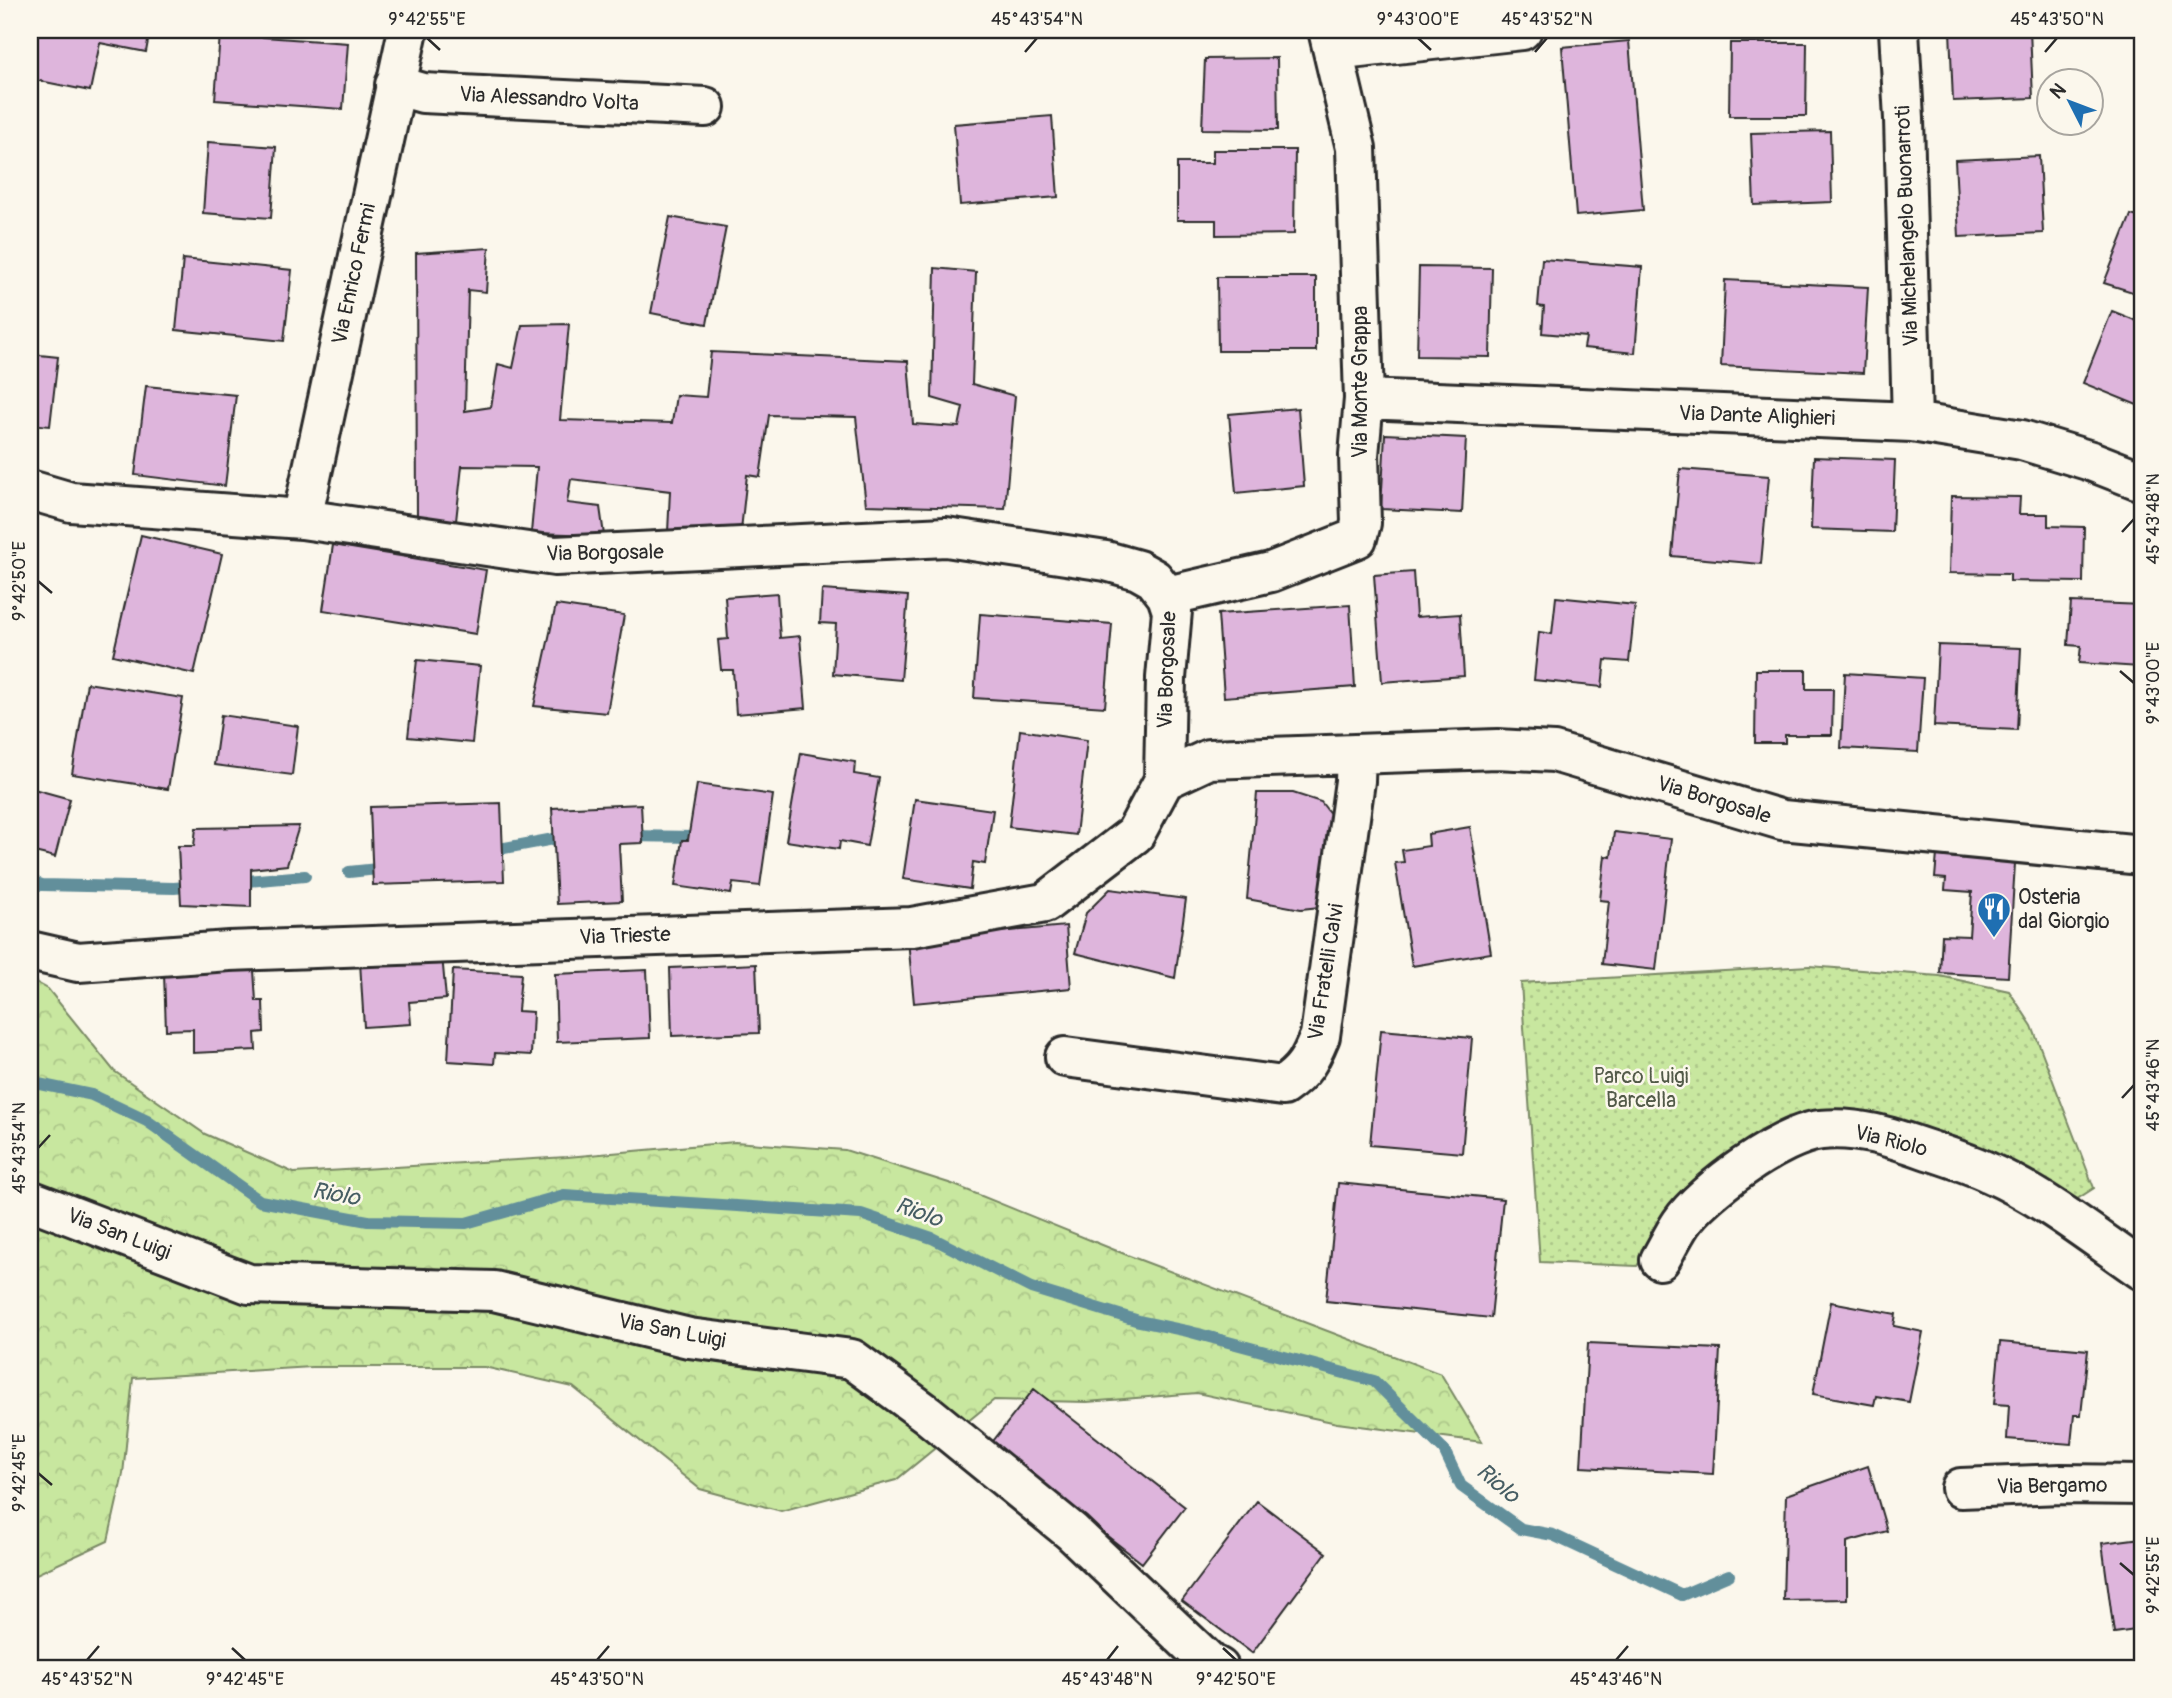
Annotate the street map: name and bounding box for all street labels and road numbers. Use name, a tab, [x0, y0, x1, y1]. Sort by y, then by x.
street label: Via Alessandro Volta	[459, 81, 639, 117]
street label: Via Michelangelo Buonarroti	[1889, 105, 1925, 347]
street label: Via Enrico Fermi	[326, 201, 382, 347]
street label: Via Monte Grappa	[1347, 306, 1374, 458]
street label: Via Dante Alighieri	[1678, 400, 1836, 432]
street label: Via Borgosale	[546, 538, 665, 568]
street label: Via Borgosale	[1151, 610, 1183, 729]
street label: Via Borgosale	[1654, 770, 1775, 830]
street label: Via Fratelli Calvi	[1302, 902, 1350, 1042]
street label: Via Trieste	[579, 921, 672, 951]
street label: Via Riolo	[1852, 1119, 1930, 1163]
street label: Via San Luigi	[63, 1202, 175, 1266]
street label: Via San Luigi	[616, 1307, 728, 1355]
street label: Via Bergamo	[1996, 1472, 2108, 1500]

